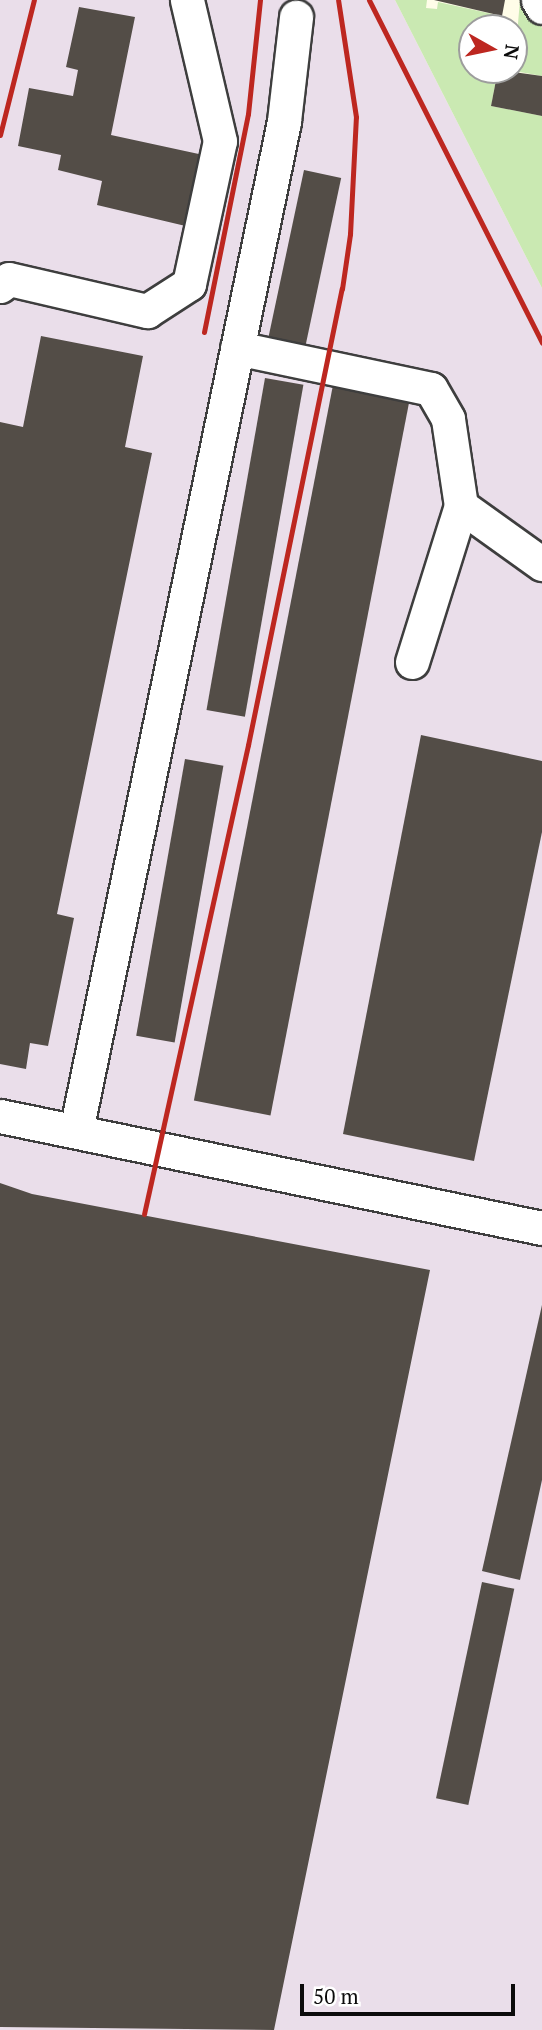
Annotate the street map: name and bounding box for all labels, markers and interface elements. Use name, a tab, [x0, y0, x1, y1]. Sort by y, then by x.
north arrow	[458, 14, 528, 84]
text: N	[499, 43, 526, 61]
scale bar	[304, 1970, 519, 2014]
text: 50 m	[313, 1982, 359, 2010]

